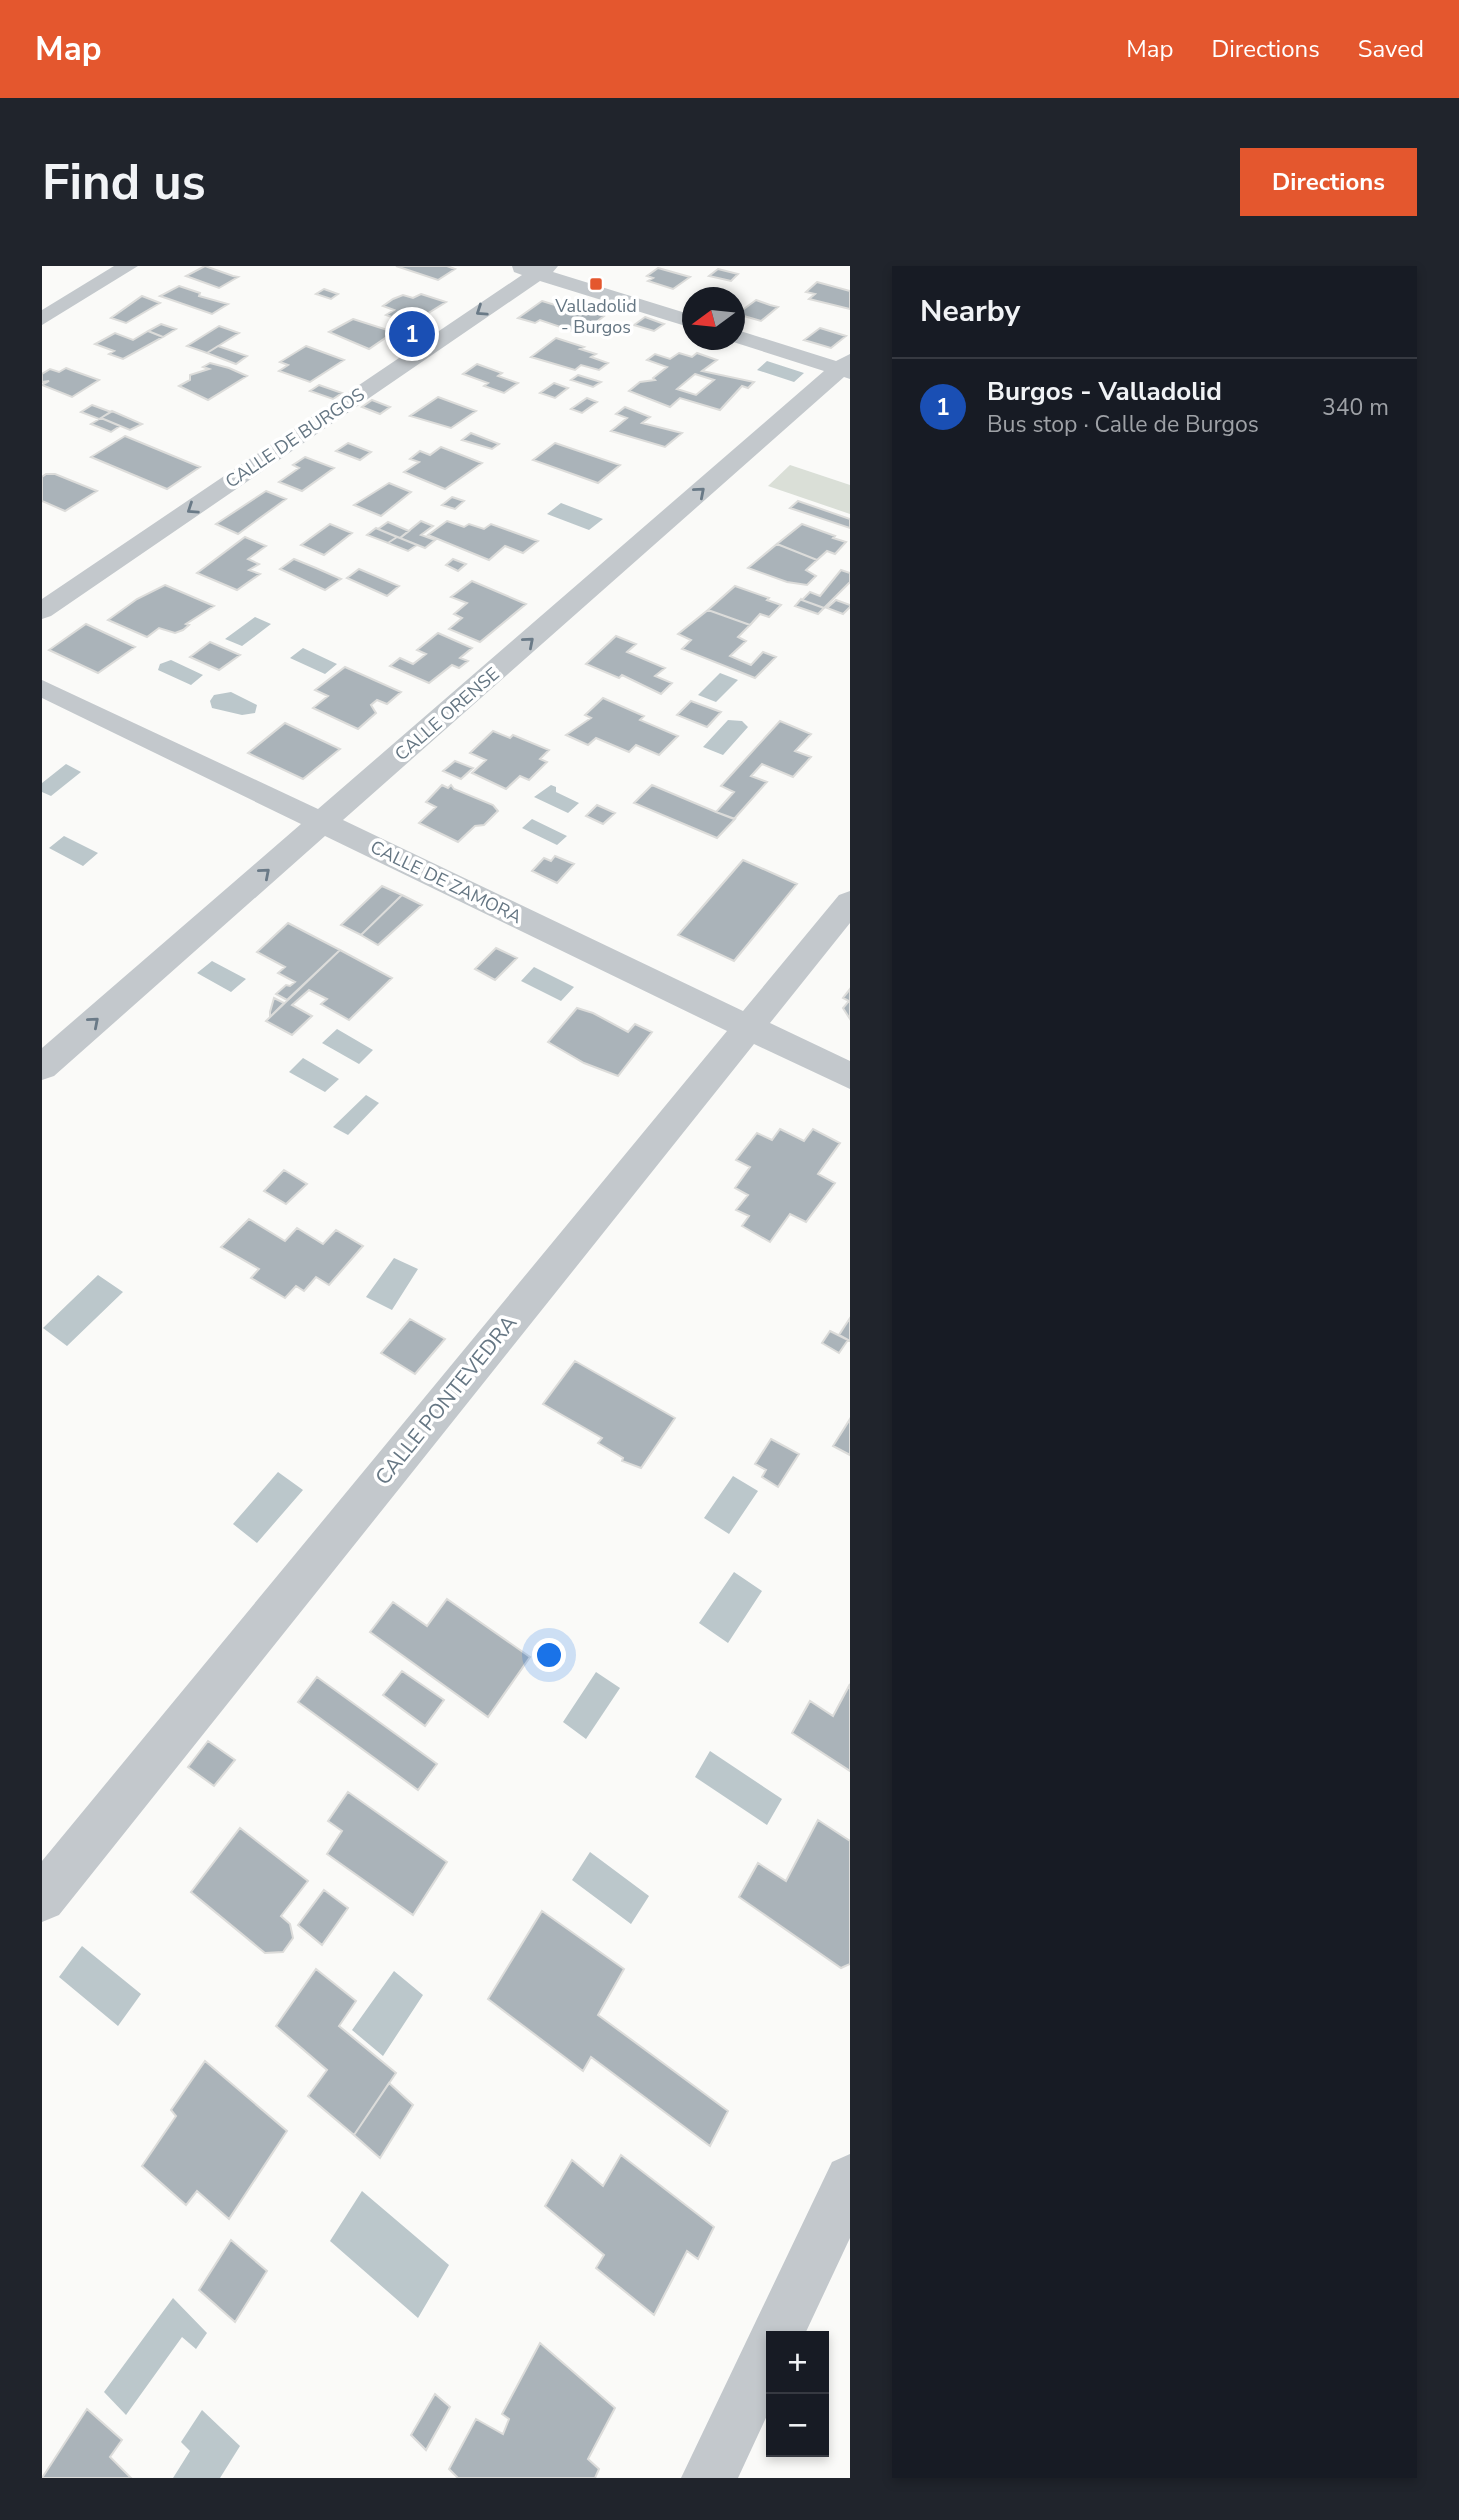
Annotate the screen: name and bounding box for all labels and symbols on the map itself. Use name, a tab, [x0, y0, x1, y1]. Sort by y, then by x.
marker: Valladolid - Burgos	[588, 276, 604, 292]
north arrow	[682, 287, 745, 350]
place label: Valladolid - Burgos	[554, 294, 637, 339]
one-way arrow	[476, 303, 489, 316]
pin: 1	[389, 308, 435, 360]
street label: CALLE DE BURGOS	[221, 382, 369, 494]
one-way arrow	[691, 488, 704, 500]
one-way arrow	[187, 500, 200, 513]
one-way arrow	[520, 638, 533, 650]
street label: CALLE ORENSE	[390, 662, 504, 766]
street label: CALLE DE ZAMORA	[366, 835, 526, 929]
one-way arrow	[257, 869, 270, 881]
one-way arrow	[85, 1018, 98, 1030]
street label: CALLE PONTEVEDRA	[369, 1309, 523, 1491]
your location	[532, 1638, 566, 1672]

